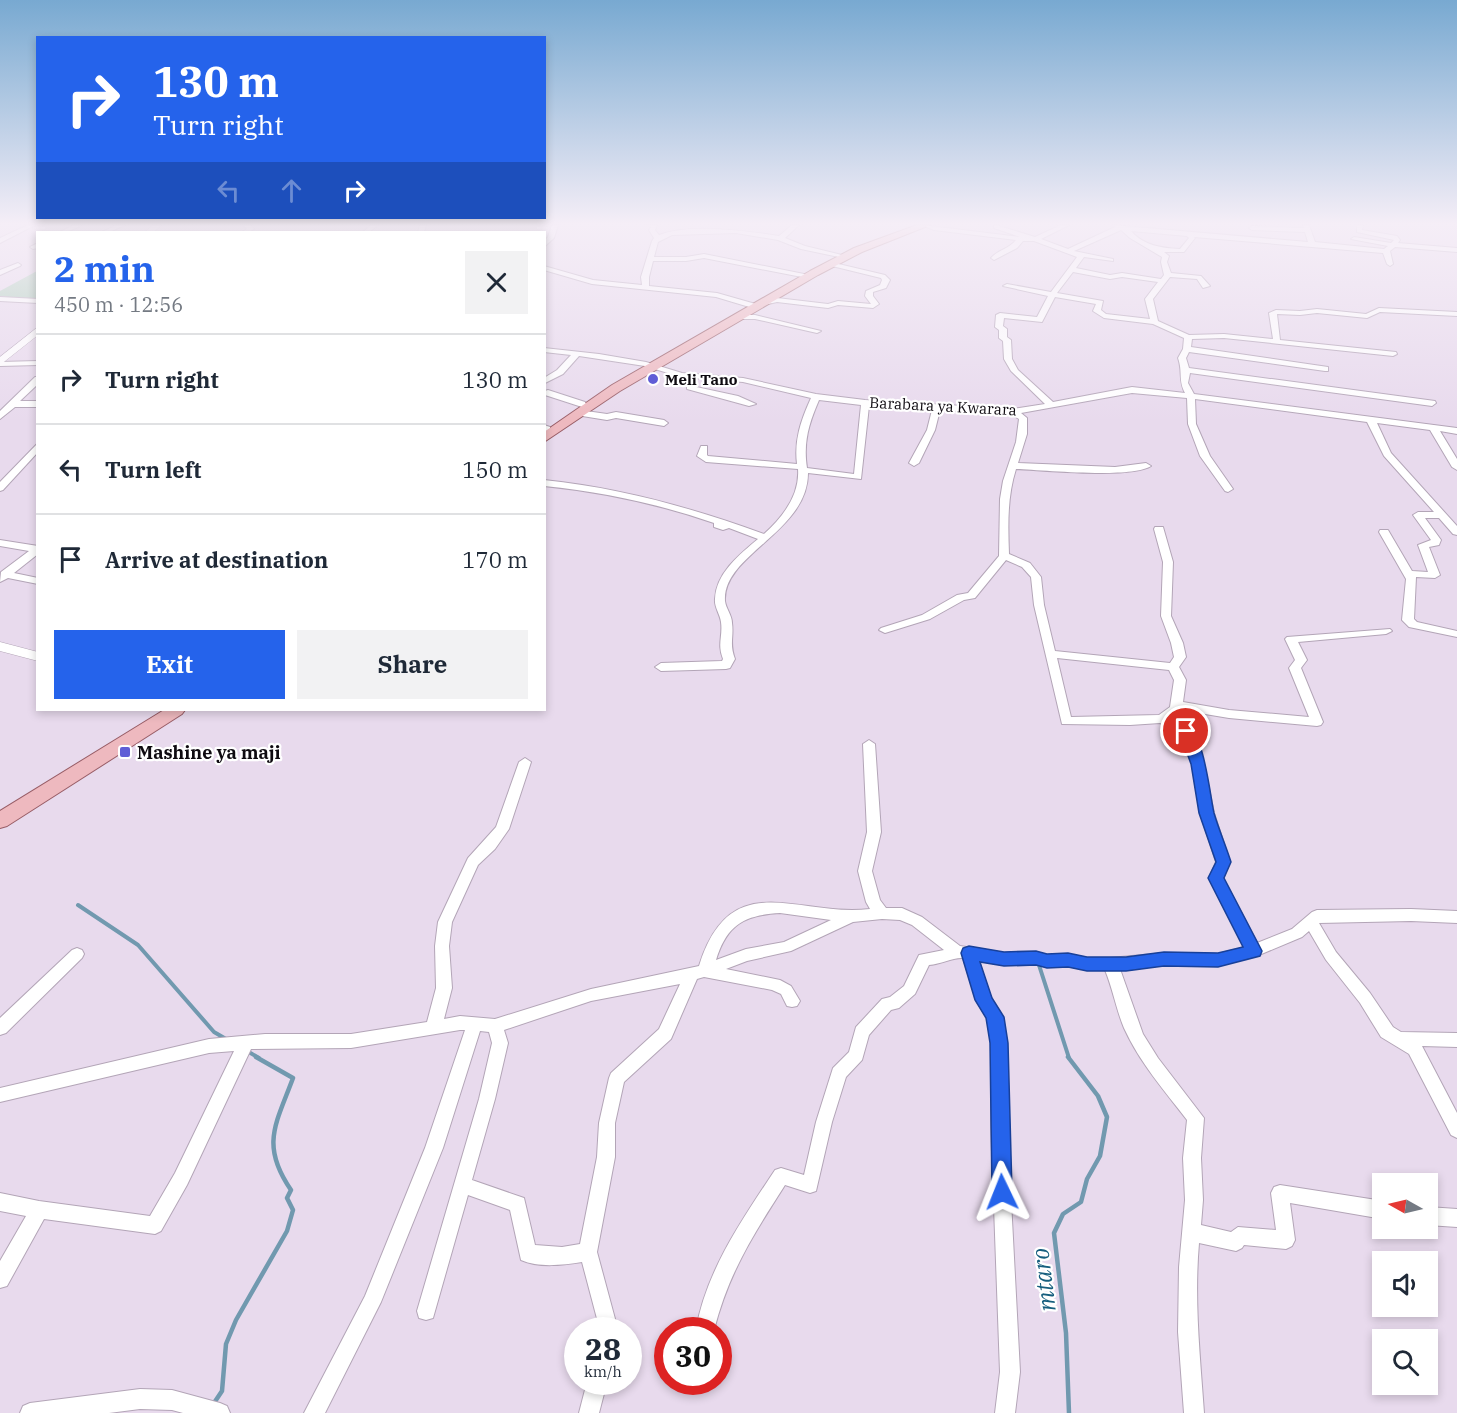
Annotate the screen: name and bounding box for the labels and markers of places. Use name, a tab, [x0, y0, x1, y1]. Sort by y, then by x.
place label: Meli Tano	[665, 370, 738, 389]
marker: Meli Tano	[646, 372, 660, 386]
pin	[1160, 705, 1211, 756]
place label: Mashine ya maji	[137, 741, 281, 764]
marker: Mashine ya maji	[118, 745, 132, 759]

